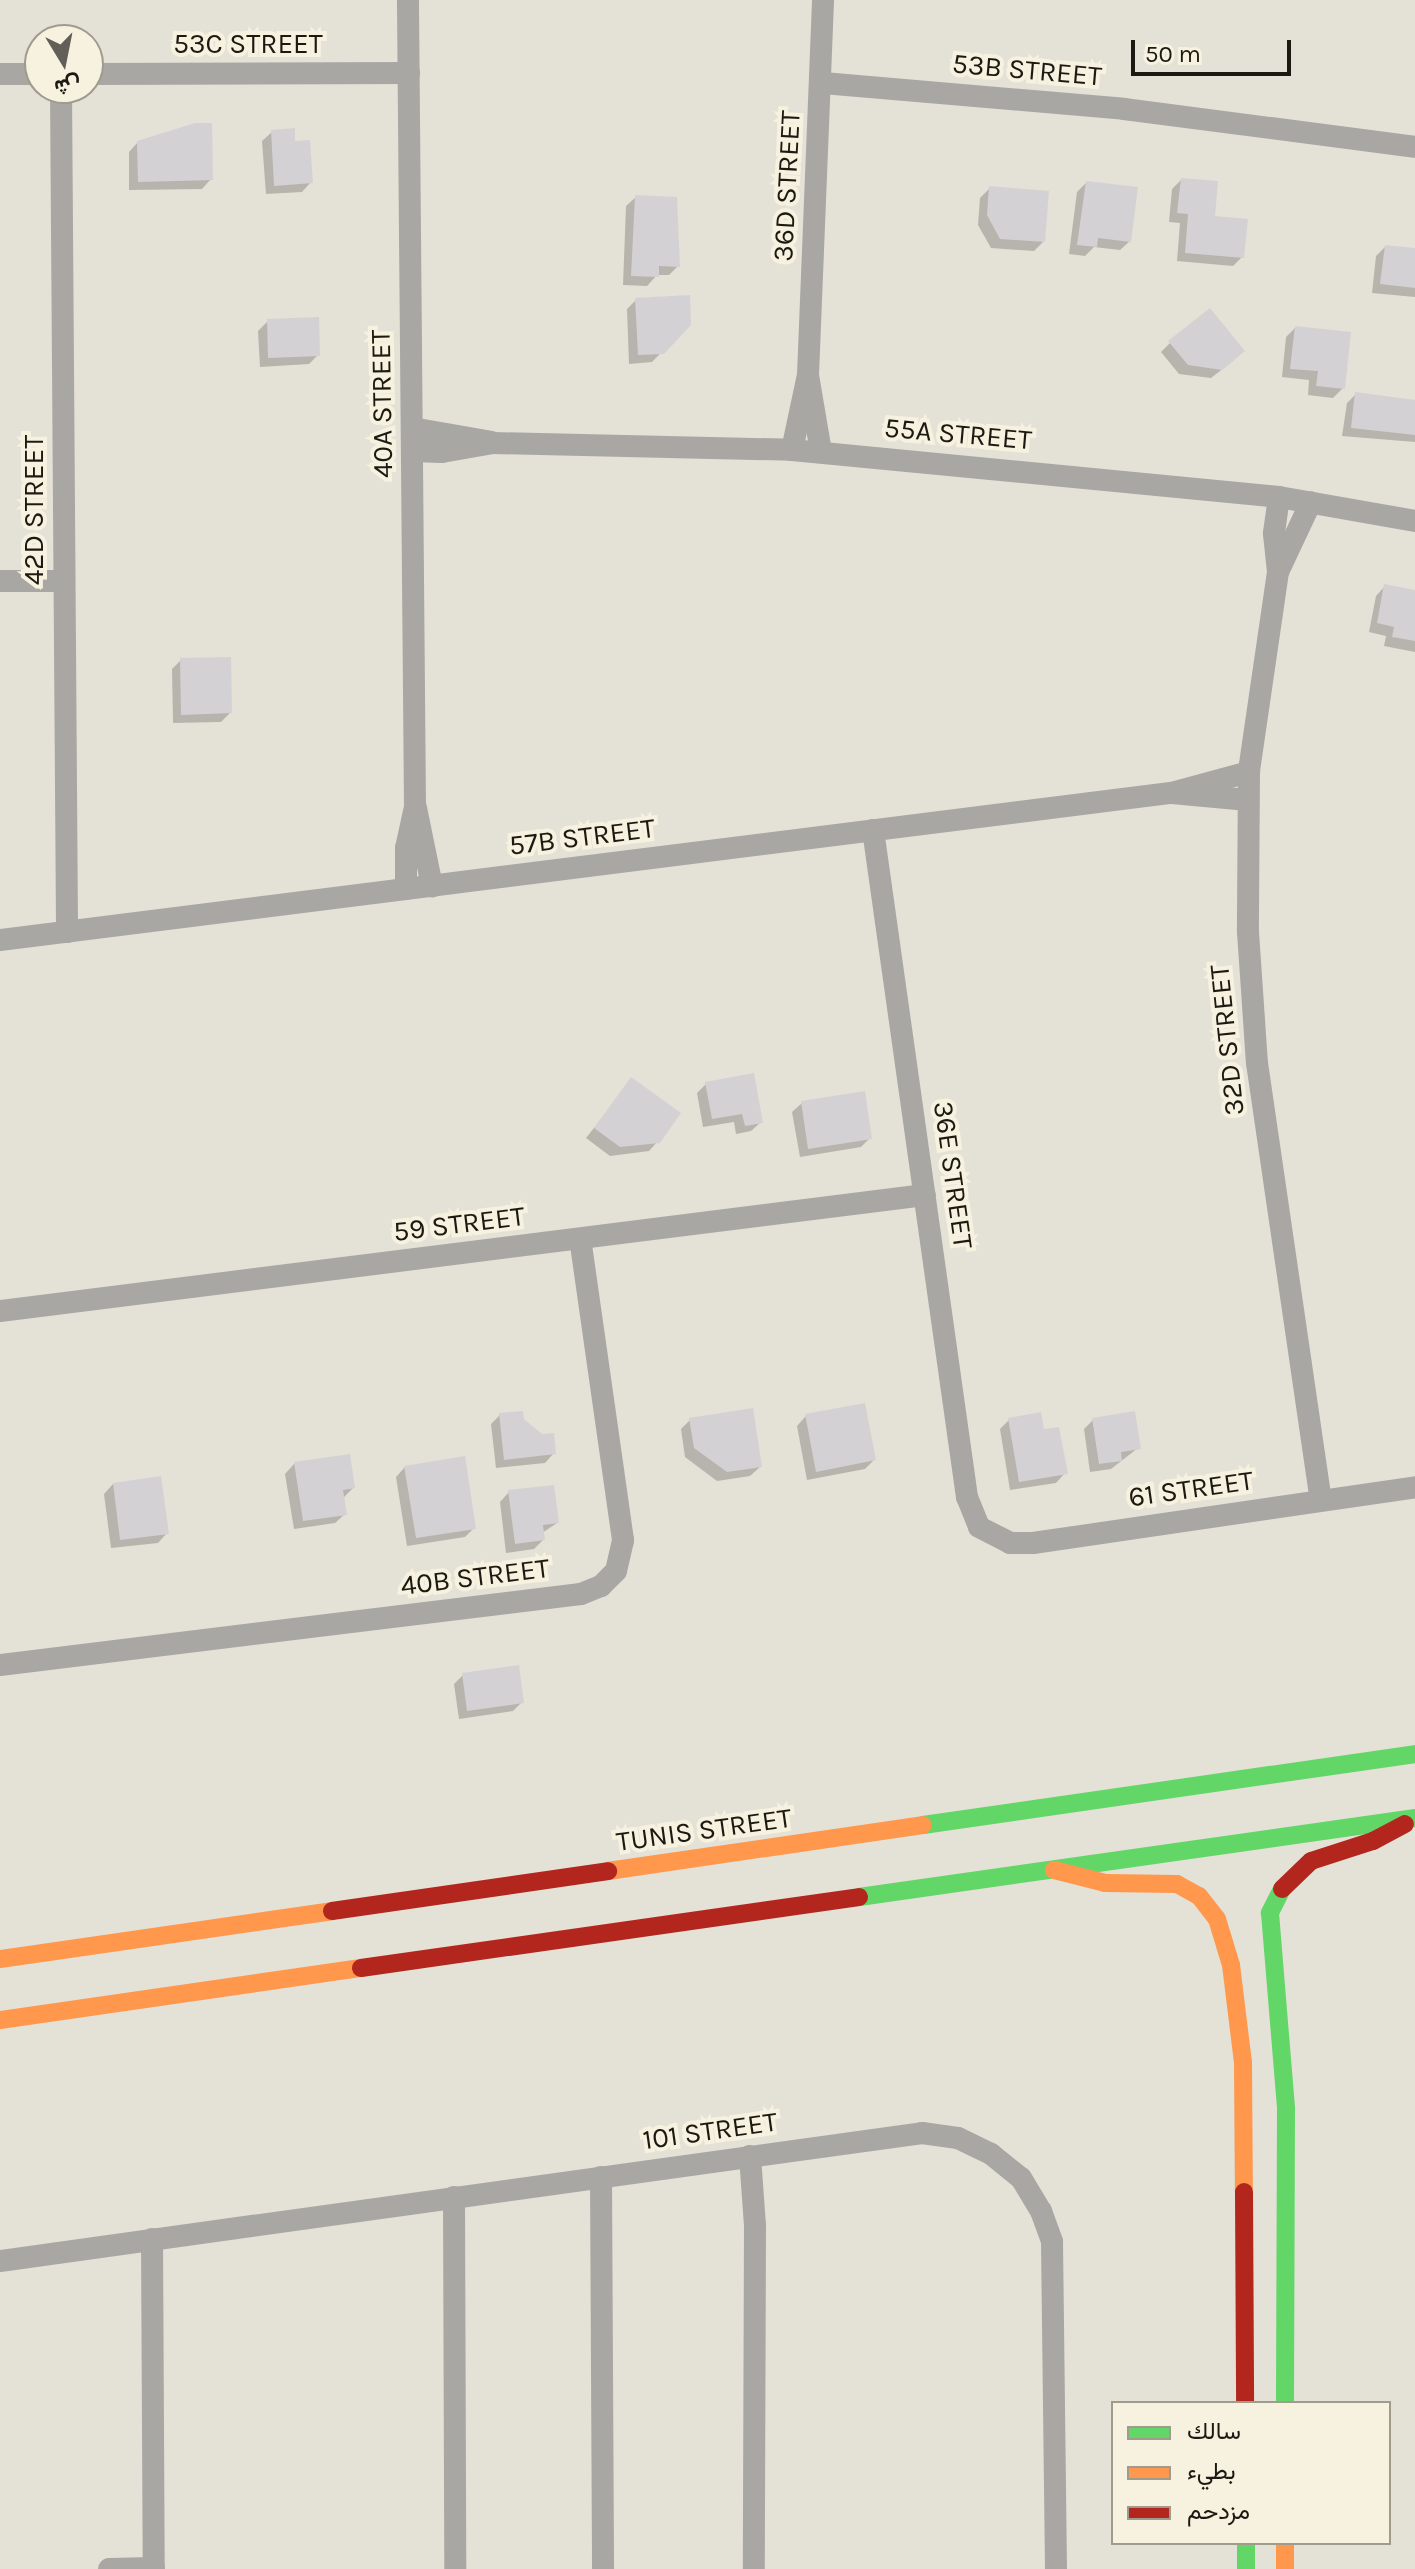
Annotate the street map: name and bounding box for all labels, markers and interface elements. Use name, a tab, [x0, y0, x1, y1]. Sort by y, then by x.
north arrow	[24, 24, 104, 104]
scale bar	[1135, 24, 1295, 74]
street label: 53C STREET	[173, 27, 323, 61]
text: 50 m	[1145, 40, 1201, 68]
street label: 53B STREET	[951, 47, 1103, 93]
text: ش	[53, 71, 83, 101]
street label: 36D STREET	[766, 110, 808, 262]
street label: 40A STREET	[364, 329, 400, 479]
street label: 55A STREET	[883, 411, 1033, 457]
street label: 42D STREET	[17, 435, 51, 585]
street label: 57B STREET	[507, 811, 657, 863]
street label: 32D STREET	[1202, 963, 1252, 1117]
street label: 36E STREET	[926, 1099, 980, 1251]
street label: 59 STREET	[391, 1199, 527, 1249]
street label: 61 STREET	[1127, 1464, 1255, 1514]
street label: 40B STREET	[399, 1551, 551, 1603]
street label: TUNIS STREET	[614, 1801, 794, 1859]
street label: 101 STREET	[641, 2105, 779, 2157]
legend	[1111, 2401, 1391, 2545]
text: سالك	[1187, 2417, 1241, 2445]
text: بطيء	[1187, 2457, 1236, 2485]
text: مزدحم	[1187, 2497, 1250, 2525]

